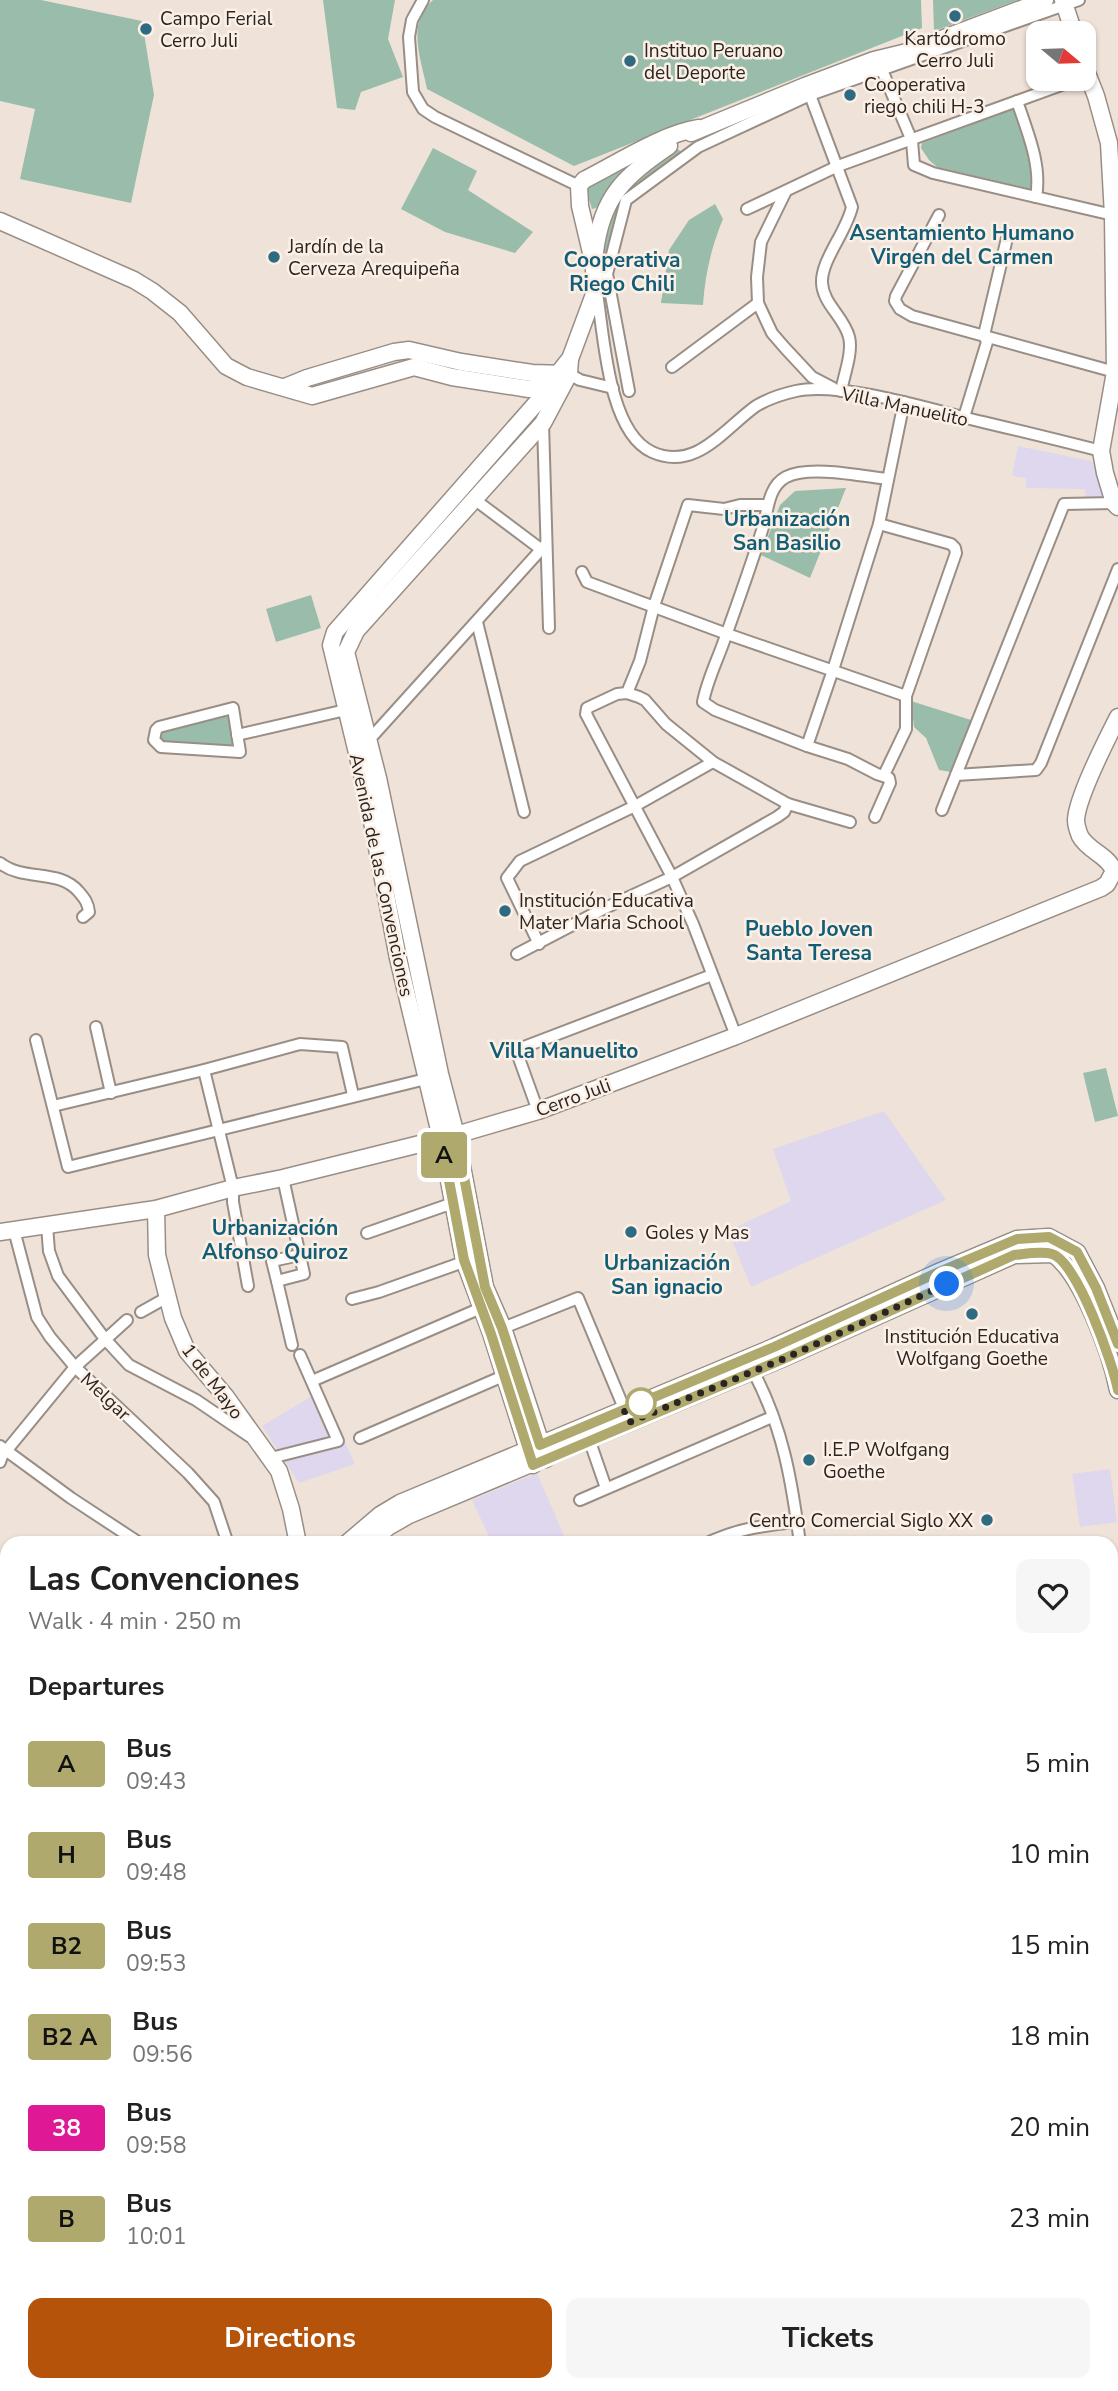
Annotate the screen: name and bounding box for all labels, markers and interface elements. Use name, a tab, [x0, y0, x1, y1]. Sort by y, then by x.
place label: Campo Ferial Cerro Juli	[160, 6, 273, 54]
marker: Kartódromo Cerro Juli	[947, 8, 963, 24]
marker: Campo Ferial Cerro Juli	[138, 21, 154, 37]
north arrow	[1026, 21, 1096, 91]
map controls	[1026, 21, 1096, 91]
place label: Kartódromo Cerro Juli	[904, 26, 1006, 74]
place label: Instituo Peruano del Deporte	[644, 38, 783, 86]
marker: Instituo Peruano del Deporte	[622, 53, 638, 69]
place label: Cooperativa riego chili H-3	[864, 72, 985, 120]
marker: Cooperativa riego chili H-3	[842, 87, 858, 103]
district label: Asentamiento Humano Virgen del Carmen	[850, 219, 1074, 271]
place label: Jardín de la Cerveza Arequipeña	[287, 234, 460, 282]
district label: Cooperativa Riego Chili	[563, 246, 681, 298]
marker: Jardín de la Cerveza Arequipeña	[266, 249, 282, 265]
street label: Villa Manuelito	[838, 381, 970, 433]
district label: Urbanización San Basilio	[724, 505, 850, 557]
street label: Avenida de las Convenciones	[343, 751, 420, 999]
place label: Institución Educativa Mater Maria School	[519, 888, 694, 936]
marker: Institución Educativa Mater Maria School	[497, 903, 513, 919]
district label: Pueblo Joven Santa Teresa	[745, 915, 873, 967]
district label: Villa Manuelito	[489, 1037, 638, 1065]
street label: Cerro Juli	[532, 1072, 614, 1123]
line badge: A	[421, 1132, 467, 1178]
text: A	[435, 1139, 453, 1171]
district label: Urbanización Alfonso Quiroz	[202, 1214, 348, 1266]
place label: Goles y Mas	[645, 1220, 749, 1246]
marker: Goles y Mas	[623, 1224, 639, 1240]
district label: Urbanización San ignacio	[604, 1249, 730, 1301]
your location	[929, 1266, 964, 1301]
marker: Institución Educativa Wolfgang Goethe	[964, 1306, 980, 1322]
place label: Institución Educativa Wolfgang Goethe	[885, 1324, 1059, 1372]
street label: 1 de Mayo	[175, 1338, 249, 1425]
street label: Melgar	[75, 1367, 136, 1427]
unlabelled marker	[626, 1388, 656, 1418]
place label: I.E.P Wolfgang Goethe	[823, 1437, 950, 1485]
marker: I.E.P Wolfgang Goethe	[801, 1452, 817, 1468]
place label: Centro Comercial Siglo XX	[749, 1508, 974, 1534]
marker: Centro Comercial Siglo XX	[979, 1512, 995, 1528]
text: Las Convenciones	[28, 1557, 300, 1602]
button: heart	[1016, 1559, 1090, 1633]
text: Walk · 4 min · 250 m	[28, 1606, 241, 1637]
text: Departures	[28, 1669, 164, 1704]
text: Bus	[126, 1731, 172, 1766]
text: 5 min	[1025, 1746, 1090, 1781]
text: A	[58, 1748, 75, 1780]
text: 09:43	[126, 1766, 186, 1797]
text: Bus	[126, 1822, 172, 1857]
text: 10 min	[1009, 1837, 1090, 1872]
text: H	[57, 1839, 76, 1871]
text: 09:48	[126, 1857, 186, 1888]
text: Bus	[126, 1913, 172, 1948]
text: 15 min	[1009, 1928, 1090, 1963]
text: B2	[51, 1930, 82, 1962]
text: 09:53	[126, 1948, 186, 1979]
text: Bus	[132, 2004, 178, 2039]
text: 18 min	[1009, 2019, 1090, 2054]
text: B2 A	[42, 2021, 97, 2053]
text: 09:56	[132, 2039, 193, 2070]
text: Bus	[126, 2095, 172, 2130]
text: 20 min	[1009, 2110, 1090, 2145]
text: 38	[52, 2112, 81, 2144]
text: 09:58	[126, 2130, 186, 2161]
text: Bus	[126, 2186, 172, 2221]
text: 23 min	[1009, 2201, 1090, 2236]
text: B	[58, 2203, 75, 2235]
text: 10:01	[126, 2221, 186, 2252]
button: Directions	[28, 2298, 552, 2378]
button: Tickets	[566, 2298, 1090, 2378]

